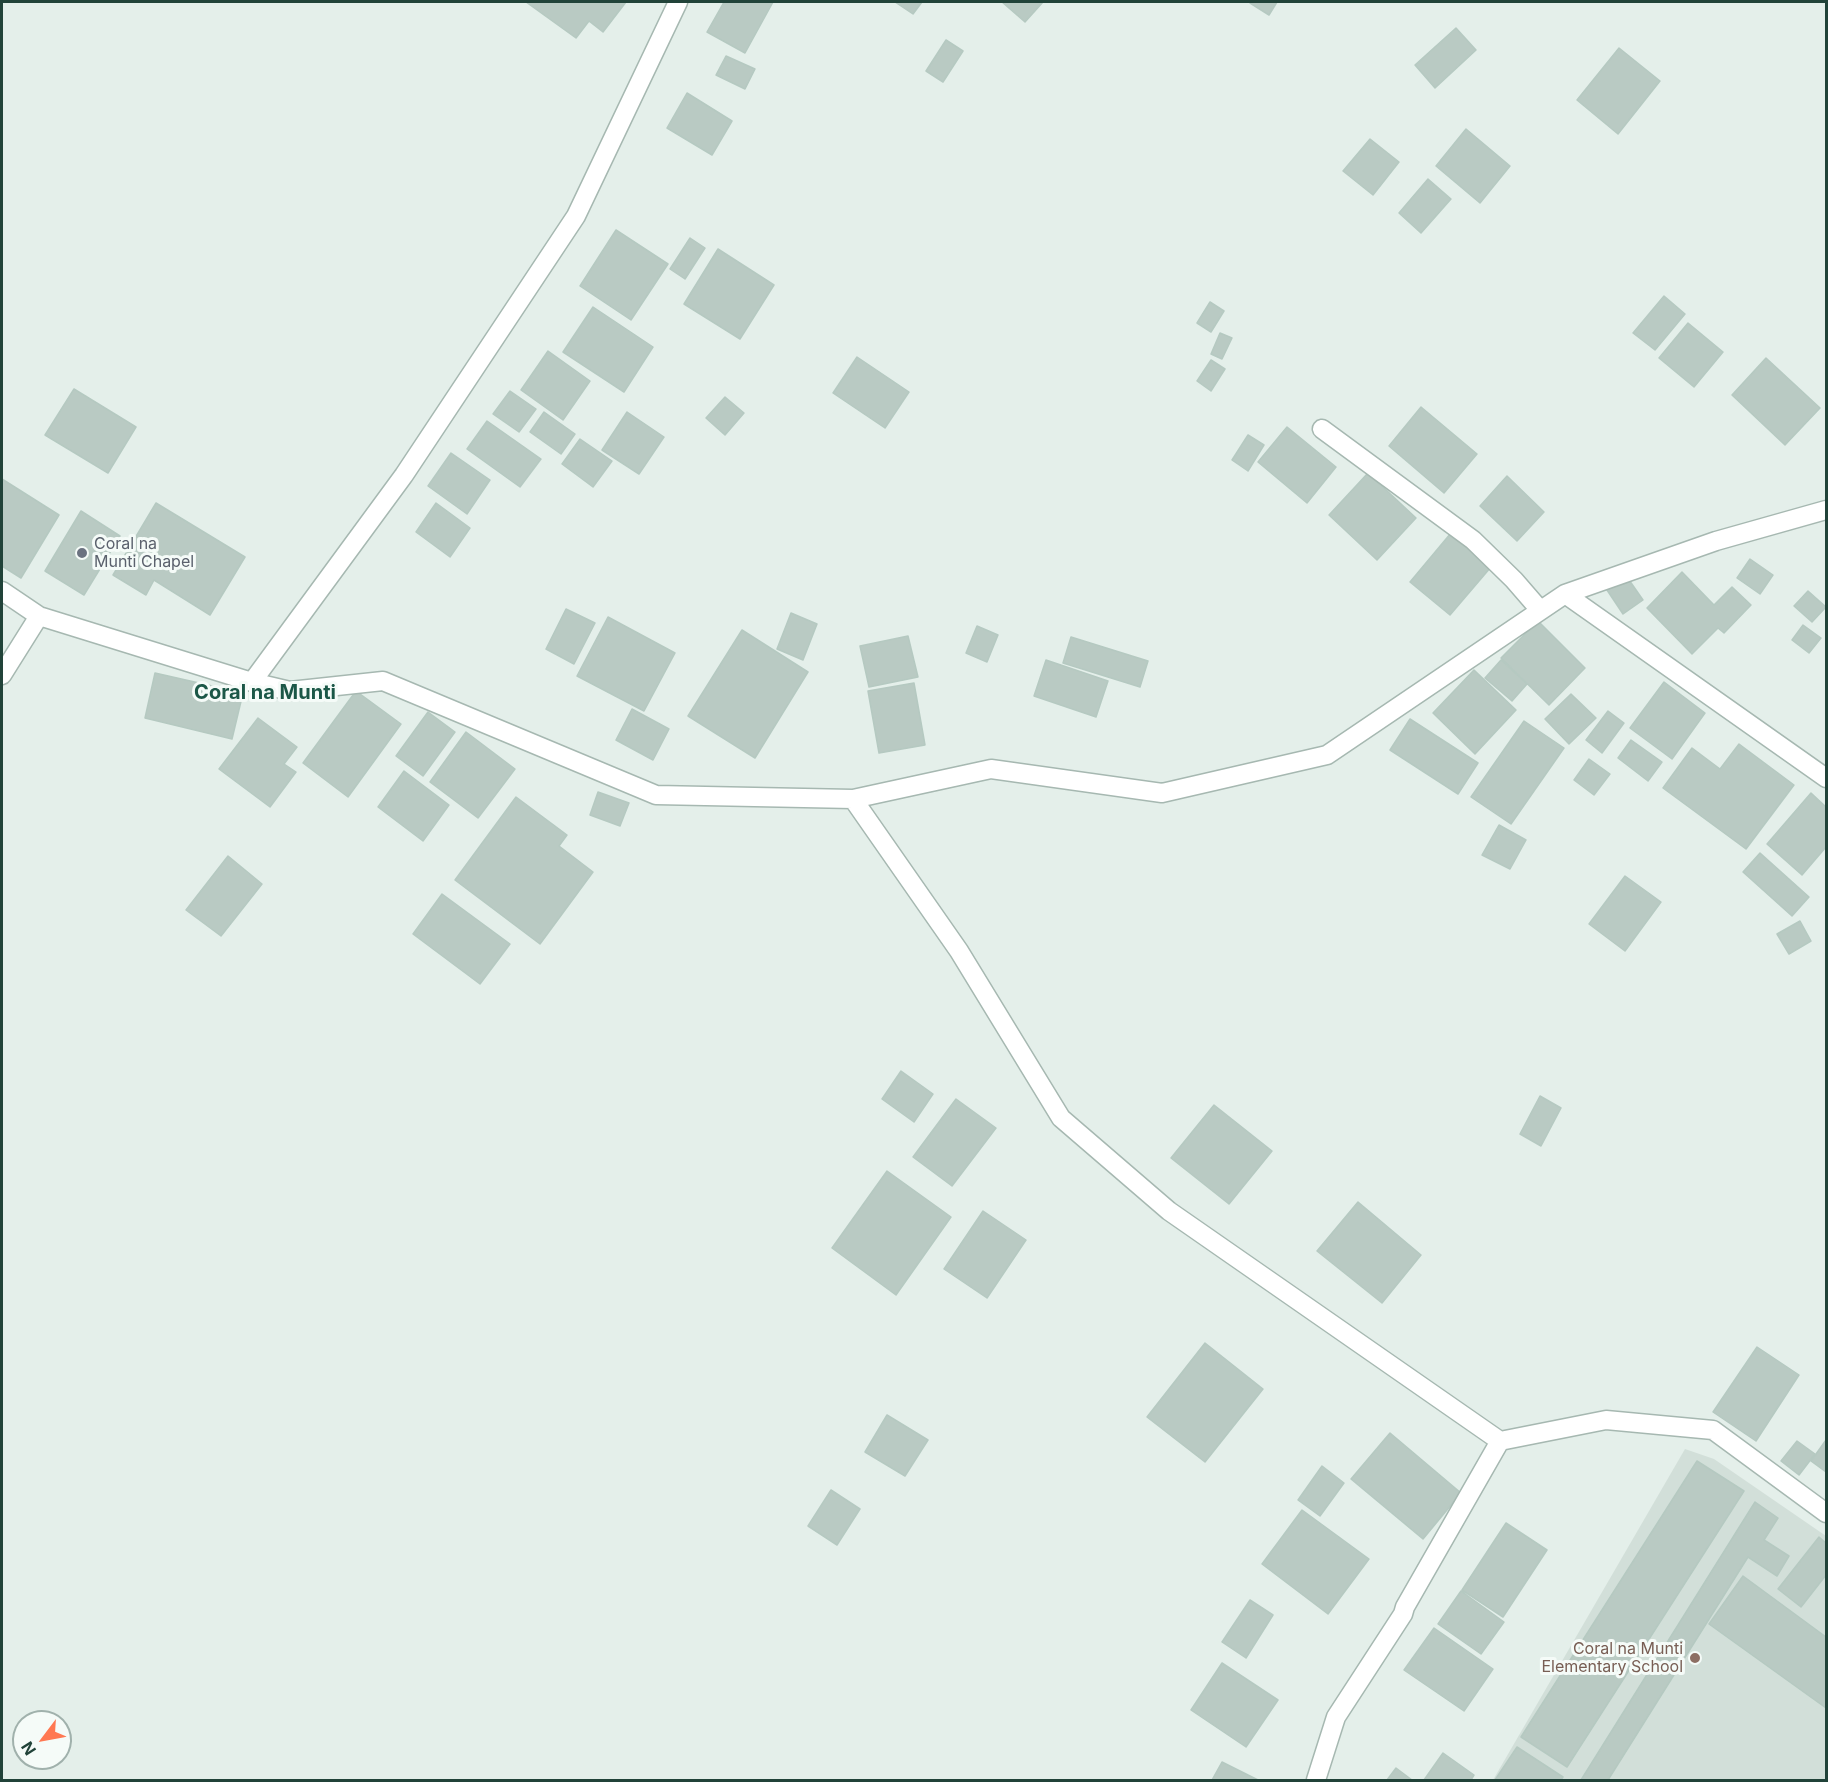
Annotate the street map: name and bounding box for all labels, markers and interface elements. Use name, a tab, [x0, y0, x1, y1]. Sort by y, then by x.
place label: Coral na Munti Chapel	[94, 534, 194, 572]
marker: Coral na Munti Chapel	[75, 546, 89, 560]
district label: Coral na Munti	[194, 681, 336, 705]
place label: Coral na Munti Elementary School	[1541, 1639, 1683, 1677]
marker: Coral na Munti Elementary School	[1688, 1651, 1702, 1665]
north arrow	[12, 1710, 72, 1770]
text: N	[17, 1738, 40, 1759]

